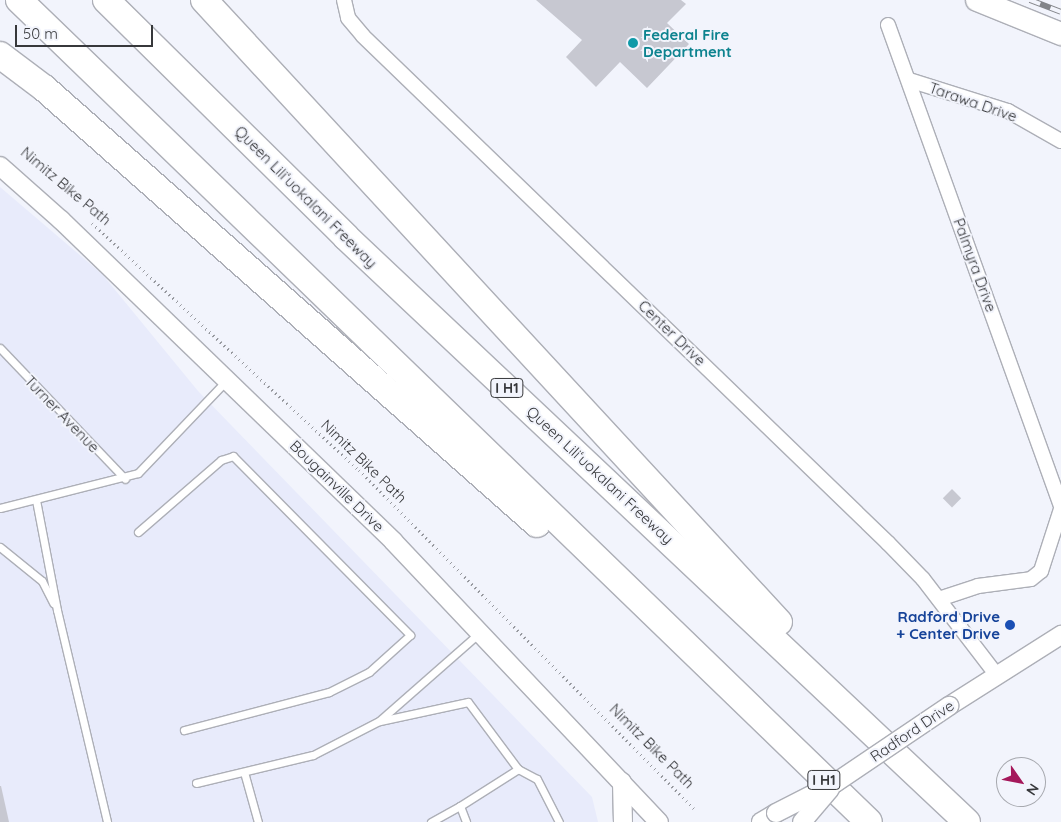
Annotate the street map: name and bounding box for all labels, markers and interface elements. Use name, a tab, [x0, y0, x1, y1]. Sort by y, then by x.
scale bar	[18, 15, 155, 47]
text: 50 m	[23, 24, 58, 43]
place label: Federal Fire Department	[643, 25, 732, 60]
marker: Federal Fire Department	[627, 37, 639, 49]
street label: Tarawa Drive	[927, 79, 1019, 125]
street label: Queen Liliʻuokalani Freeway	[231, 122, 381, 272]
street label: Nimitz Bike Path	[17, 143, 115, 229]
street label: Palmyra Drive	[950, 216, 1000, 314]
street label: Center Drive	[635, 297, 709, 369]
street label: Turner Avenue	[21, 372, 103, 456]
road number: I H1	[490, 376, 524, 399]
street label: Queen Liliʻuokalani Freeway	[523, 402, 677, 548]
street label: Nimitz Bike Path	[317, 416, 411, 506]
street label: Bougainville Drive	[286, 436, 388, 536]
place label: Radford Drive + Center Drive	[896, 607, 1000, 642]
marker: Radford Drive + Center Drive	[1004, 619, 1016, 631]
street label: Radford Drive	[867, 696, 957, 766]
street label: Nimitz Bike Path	[606, 700, 698, 792]
north arrow	[996, 757, 1046, 807]
road number: I H1	[806, 768, 842, 792]
text: N	[1022, 780, 1043, 799]

